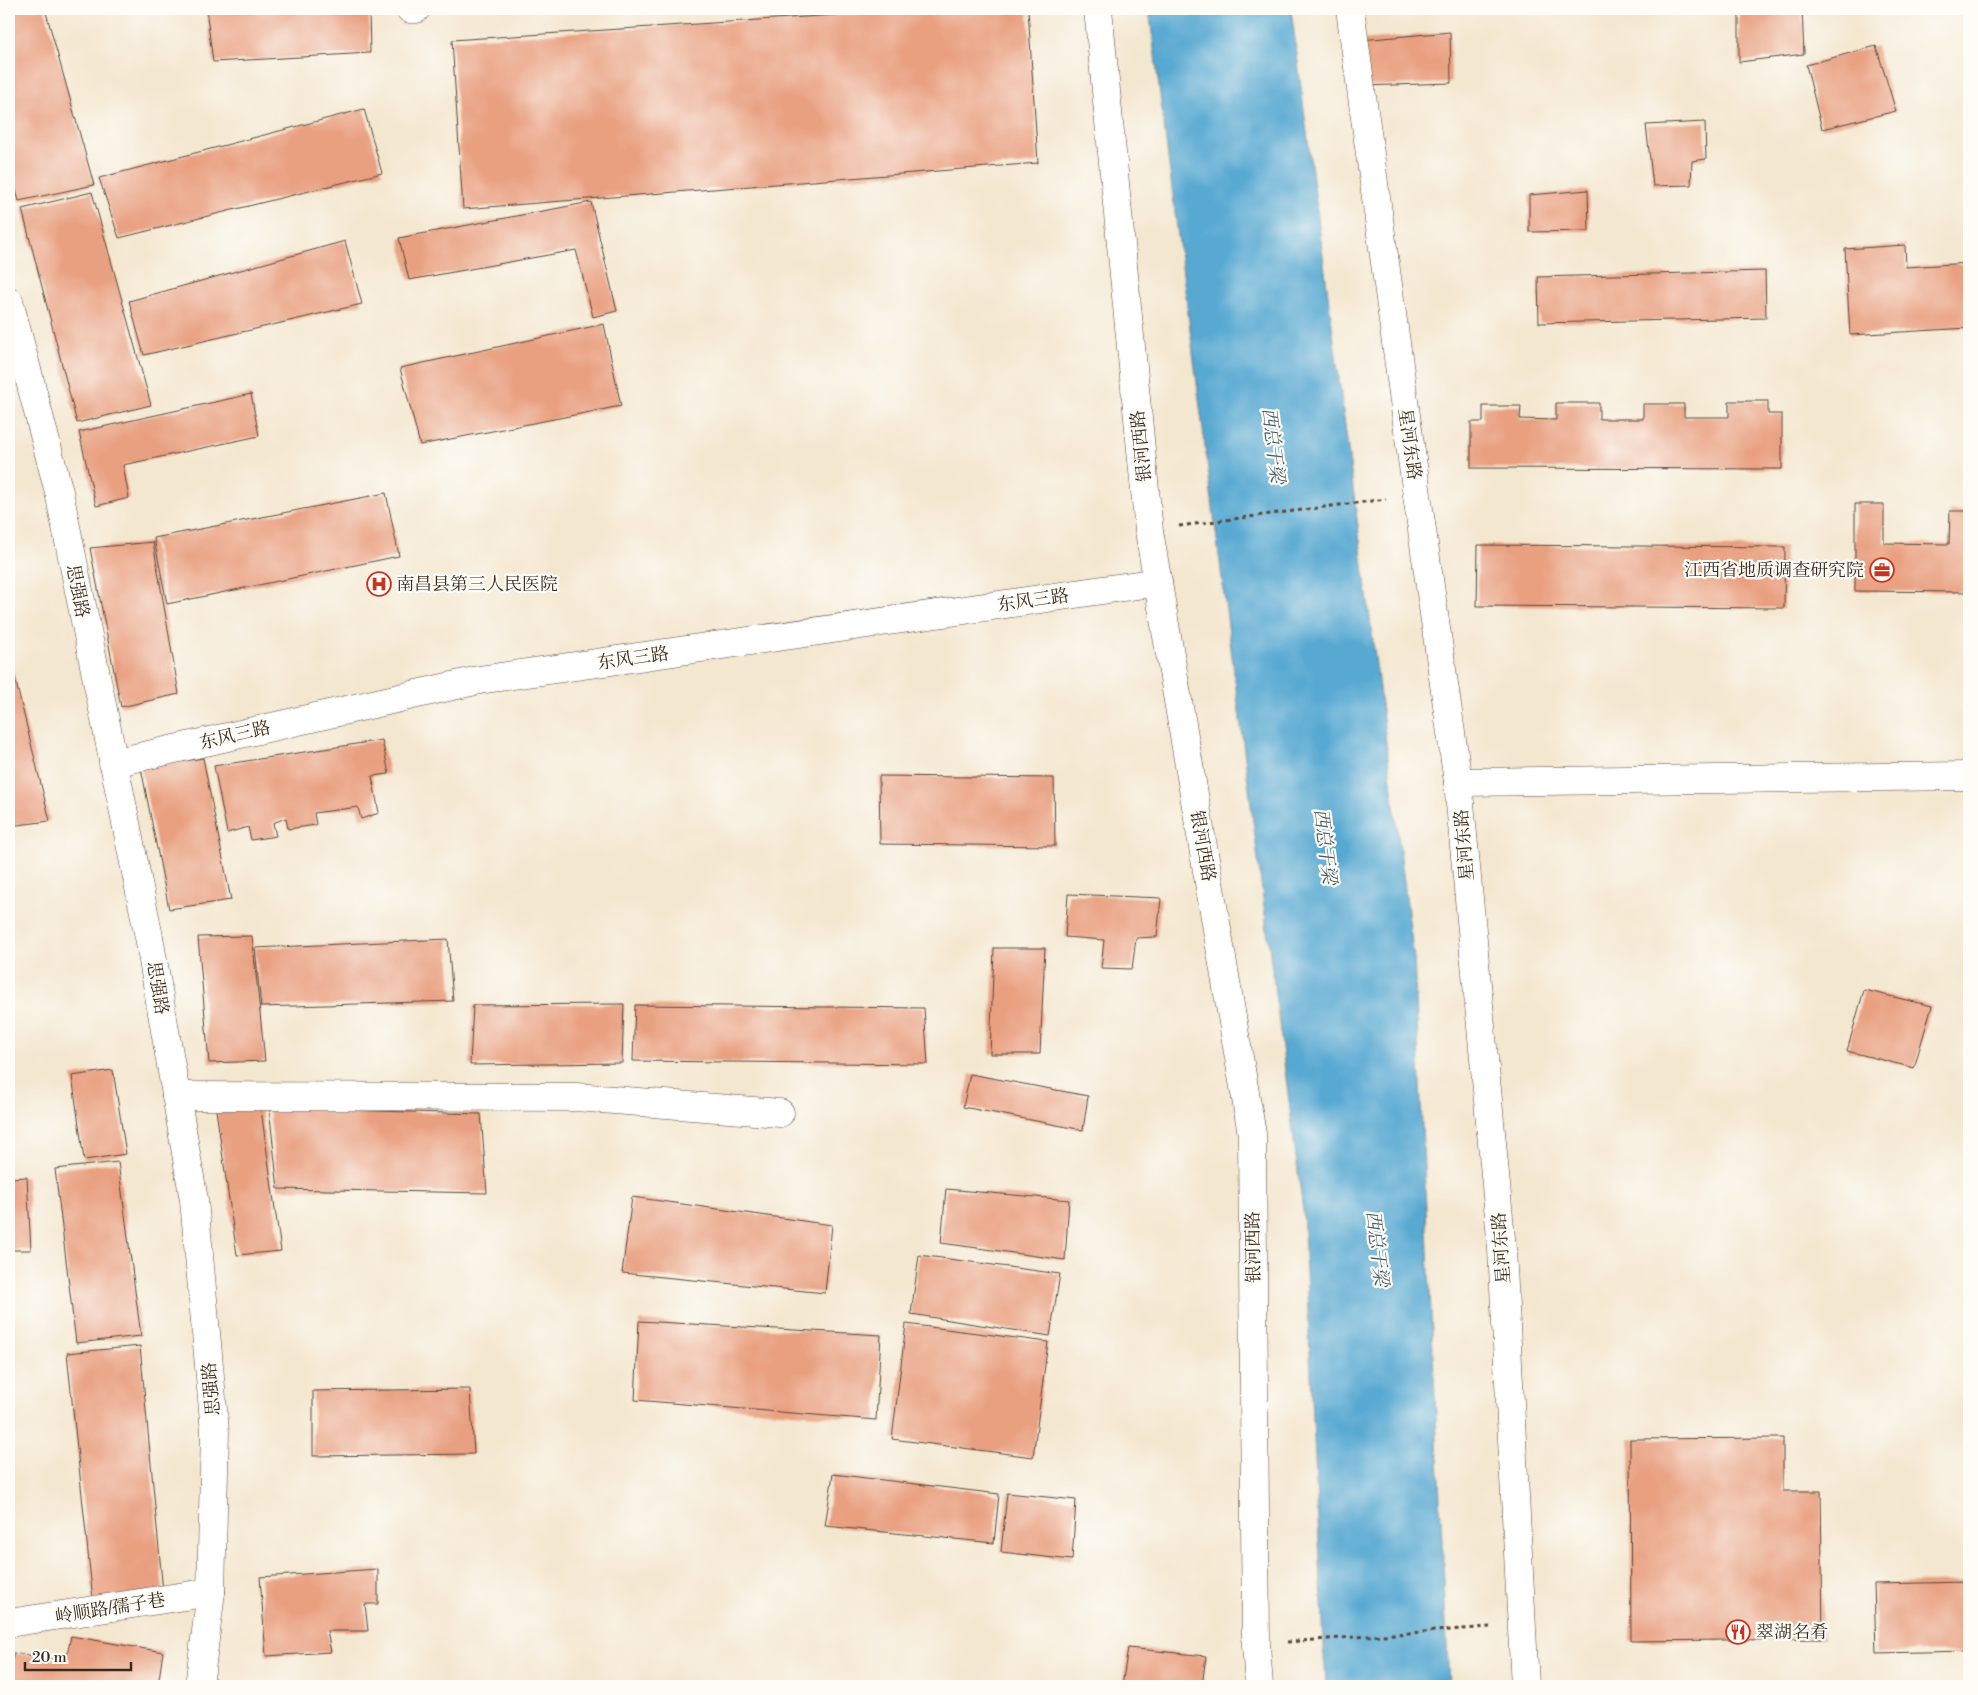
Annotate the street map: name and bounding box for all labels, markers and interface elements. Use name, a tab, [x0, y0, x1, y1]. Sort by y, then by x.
water label: 西总干梁	[1256, 406, 1290, 486]
street label: 星河东路	[1393, 407, 1426, 481]
street label: 银河西路	[1126, 409, 1157, 483]
office icon: 江西省地质调查研究院	[1869, 557, 1895, 583]
place label: 江西省地质调查研究院	[1684, 559, 1864, 582]
street label: 思强路	[61, 562, 94, 620]
hospital icon: 南昌县第三人民医院	[366, 571, 392, 597]
place label: 南昌县第三人民医院	[396, 573, 558, 596]
street label: 东风三路	[996, 584, 1070, 617]
street label: 东风三路	[596, 642, 670, 675]
street label: 东风三路	[197, 716, 273, 755]
water label: 西总干梁	[1308, 807, 1342, 887]
street label: 星河东路	[1450, 808, 1479, 882]
street label: 银河西路	[1185, 809, 1220, 884]
street label: 思强路	[142, 960, 173, 1017]
water label: 西总干梁	[1360, 1209, 1394, 1289]
street label: 银河西路	[1241, 1211, 1266, 1283]
street label: 星河东路	[1488, 1211, 1515, 1285]
street label: 思强路	[198, 1361, 225, 1417]
street label: 岭顺路/孺子巷	[53, 1588, 167, 1629]
restaurant icon: 翠湖名肴	[1725, 1619, 1751, 1645]
place label: 翠湖名肴	[1756, 1621, 1828, 1644]
scale bar	[25, 1640, 131, 1672]
text: 20 m	[32, 1648, 67, 1667]

